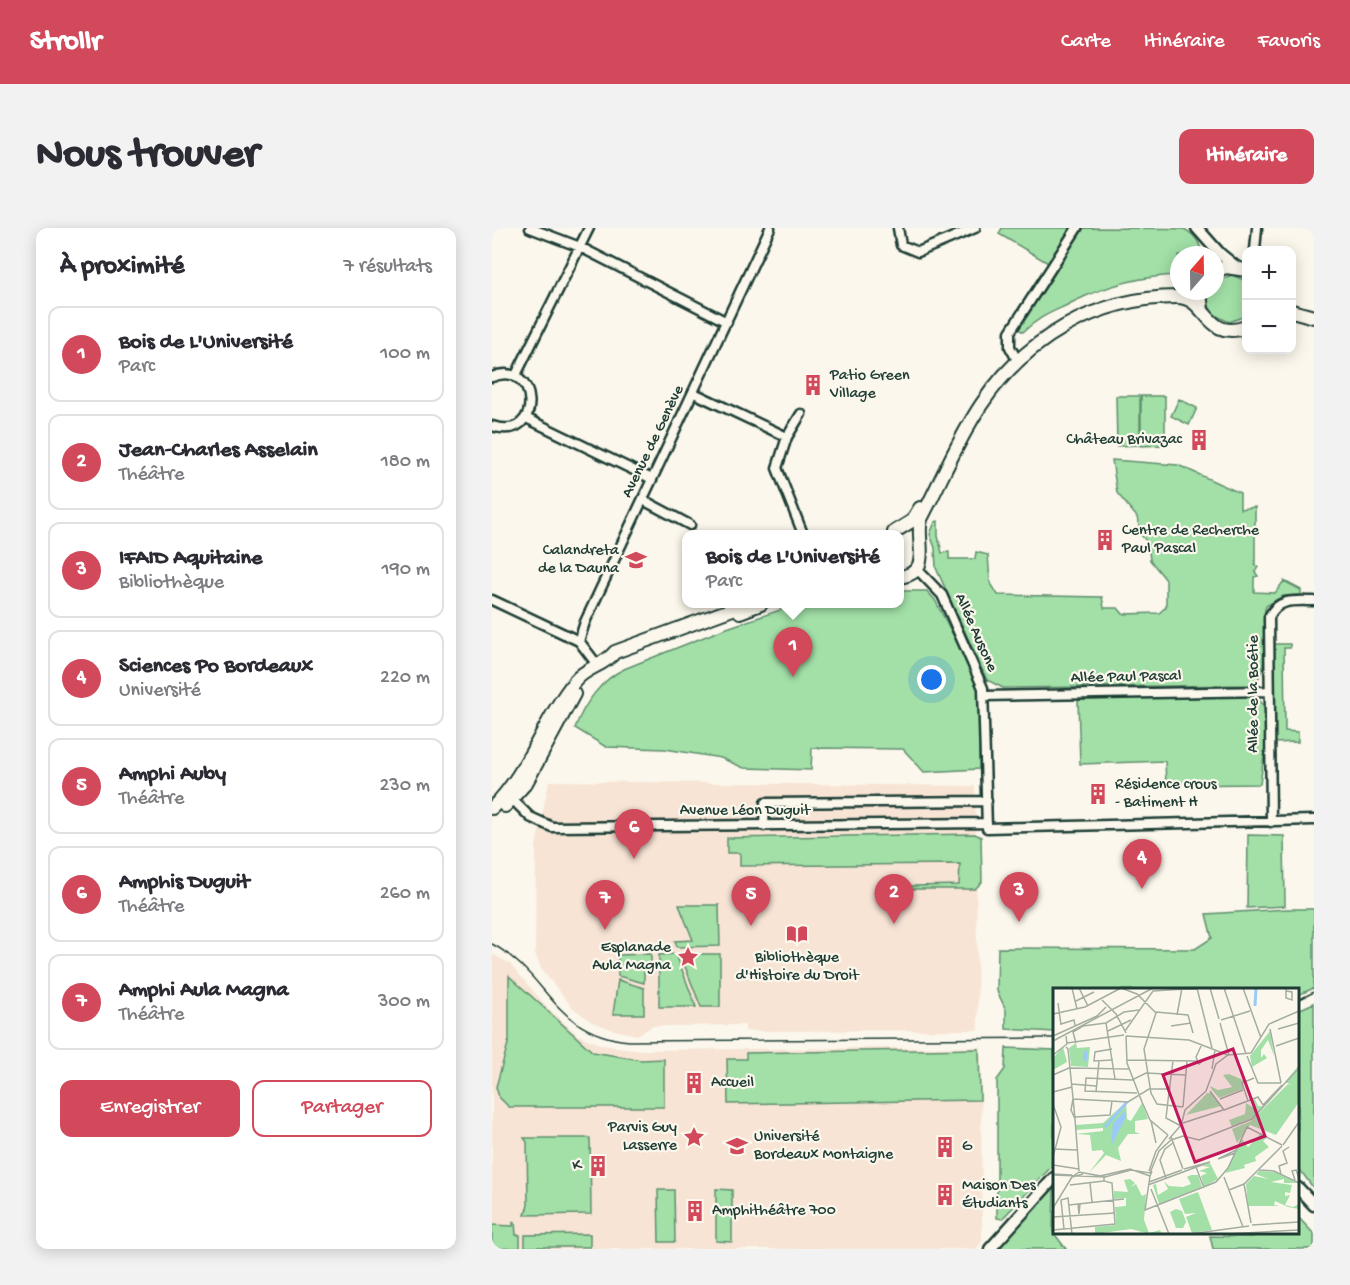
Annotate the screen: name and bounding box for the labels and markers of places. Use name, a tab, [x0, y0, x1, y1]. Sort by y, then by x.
place label: Patio Green Village	[829, 367, 910, 404]
building icon: Patio Green Village	[801, 373, 825, 397]
building icon: Château Brivazac	[1187, 428, 1211, 452]
place label: Château Brivazac	[1066, 431, 1183, 450]
place label: Centre de Recherche Paul Pascal	[1121, 522, 1260, 559]
building icon: Centre de Recherche Paul Pascal	[1093, 528, 1117, 552]
place label: Calandreta de la Dauna	[538, 542, 620, 579]
school or university icon: Calandreta de la Dauna	[624, 548, 648, 572]
pin: 1	[774, 628, 812, 677]
place label: Résidence crous - Batiment H	[1115, 776, 1218, 813]
building icon: Résidence crous - Batiment H	[1086, 782, 1110, 806]
pin: 6	[614, 810, 654, 859]
pin: 4	[1122, 840, 1162, 889]
pin: 3	[1000, 872, 1038, 922]
pin: 2	[874, 874, 914, 924]
pin: 5	[732, 876, 770, 926]
pin: 7	[586, 880, 624, 930]
library icon: Bibliothèque d'Histoire du Droit	[785, 922, 809, 946]
place label: Esplanade Aula Magna	[592, 939, 672, 976]
place icon: Esplanade Aula Magna	[676, 945, 700, 969]
place label: Bibliothèque d'Histoire du Droit	[735, 949, 860, 986]
building icon: Accueil	[682, 1071, 706, 1095]
place label: Accueil	[711, 1074, 754, 1093]
place label: Parvis Guy Lasserre	[607, 1119, 678, 1156]
place icon: Parvis Guy Lasserre	[682, 1125, 706, 1149]
place label: Université Bordeaux Montaigne	[753, 1128, 894, 1165]
school or university icon: Université Bordeaux Montaigne	[725, 1134, 749, 1158]
building icon: G	[933, 1135, 957, 1159]
place label: G	[962, 1138, 973, 1157]
building icon: K	[586, 1154, 610, 1178]
place label: K	[572, 1157, 583, 1176]
place label: Maison Des Étudiants	[962, 1177, 1037, 1214]
building icon: Maison Des Étudiants	[933, 1183, 957, 1207]
building icon: Amphithéâtre 700	[683, 1199, 707, 1223]
place label: Amphithéâtre 700	[712, 1202, 836, 1221]

